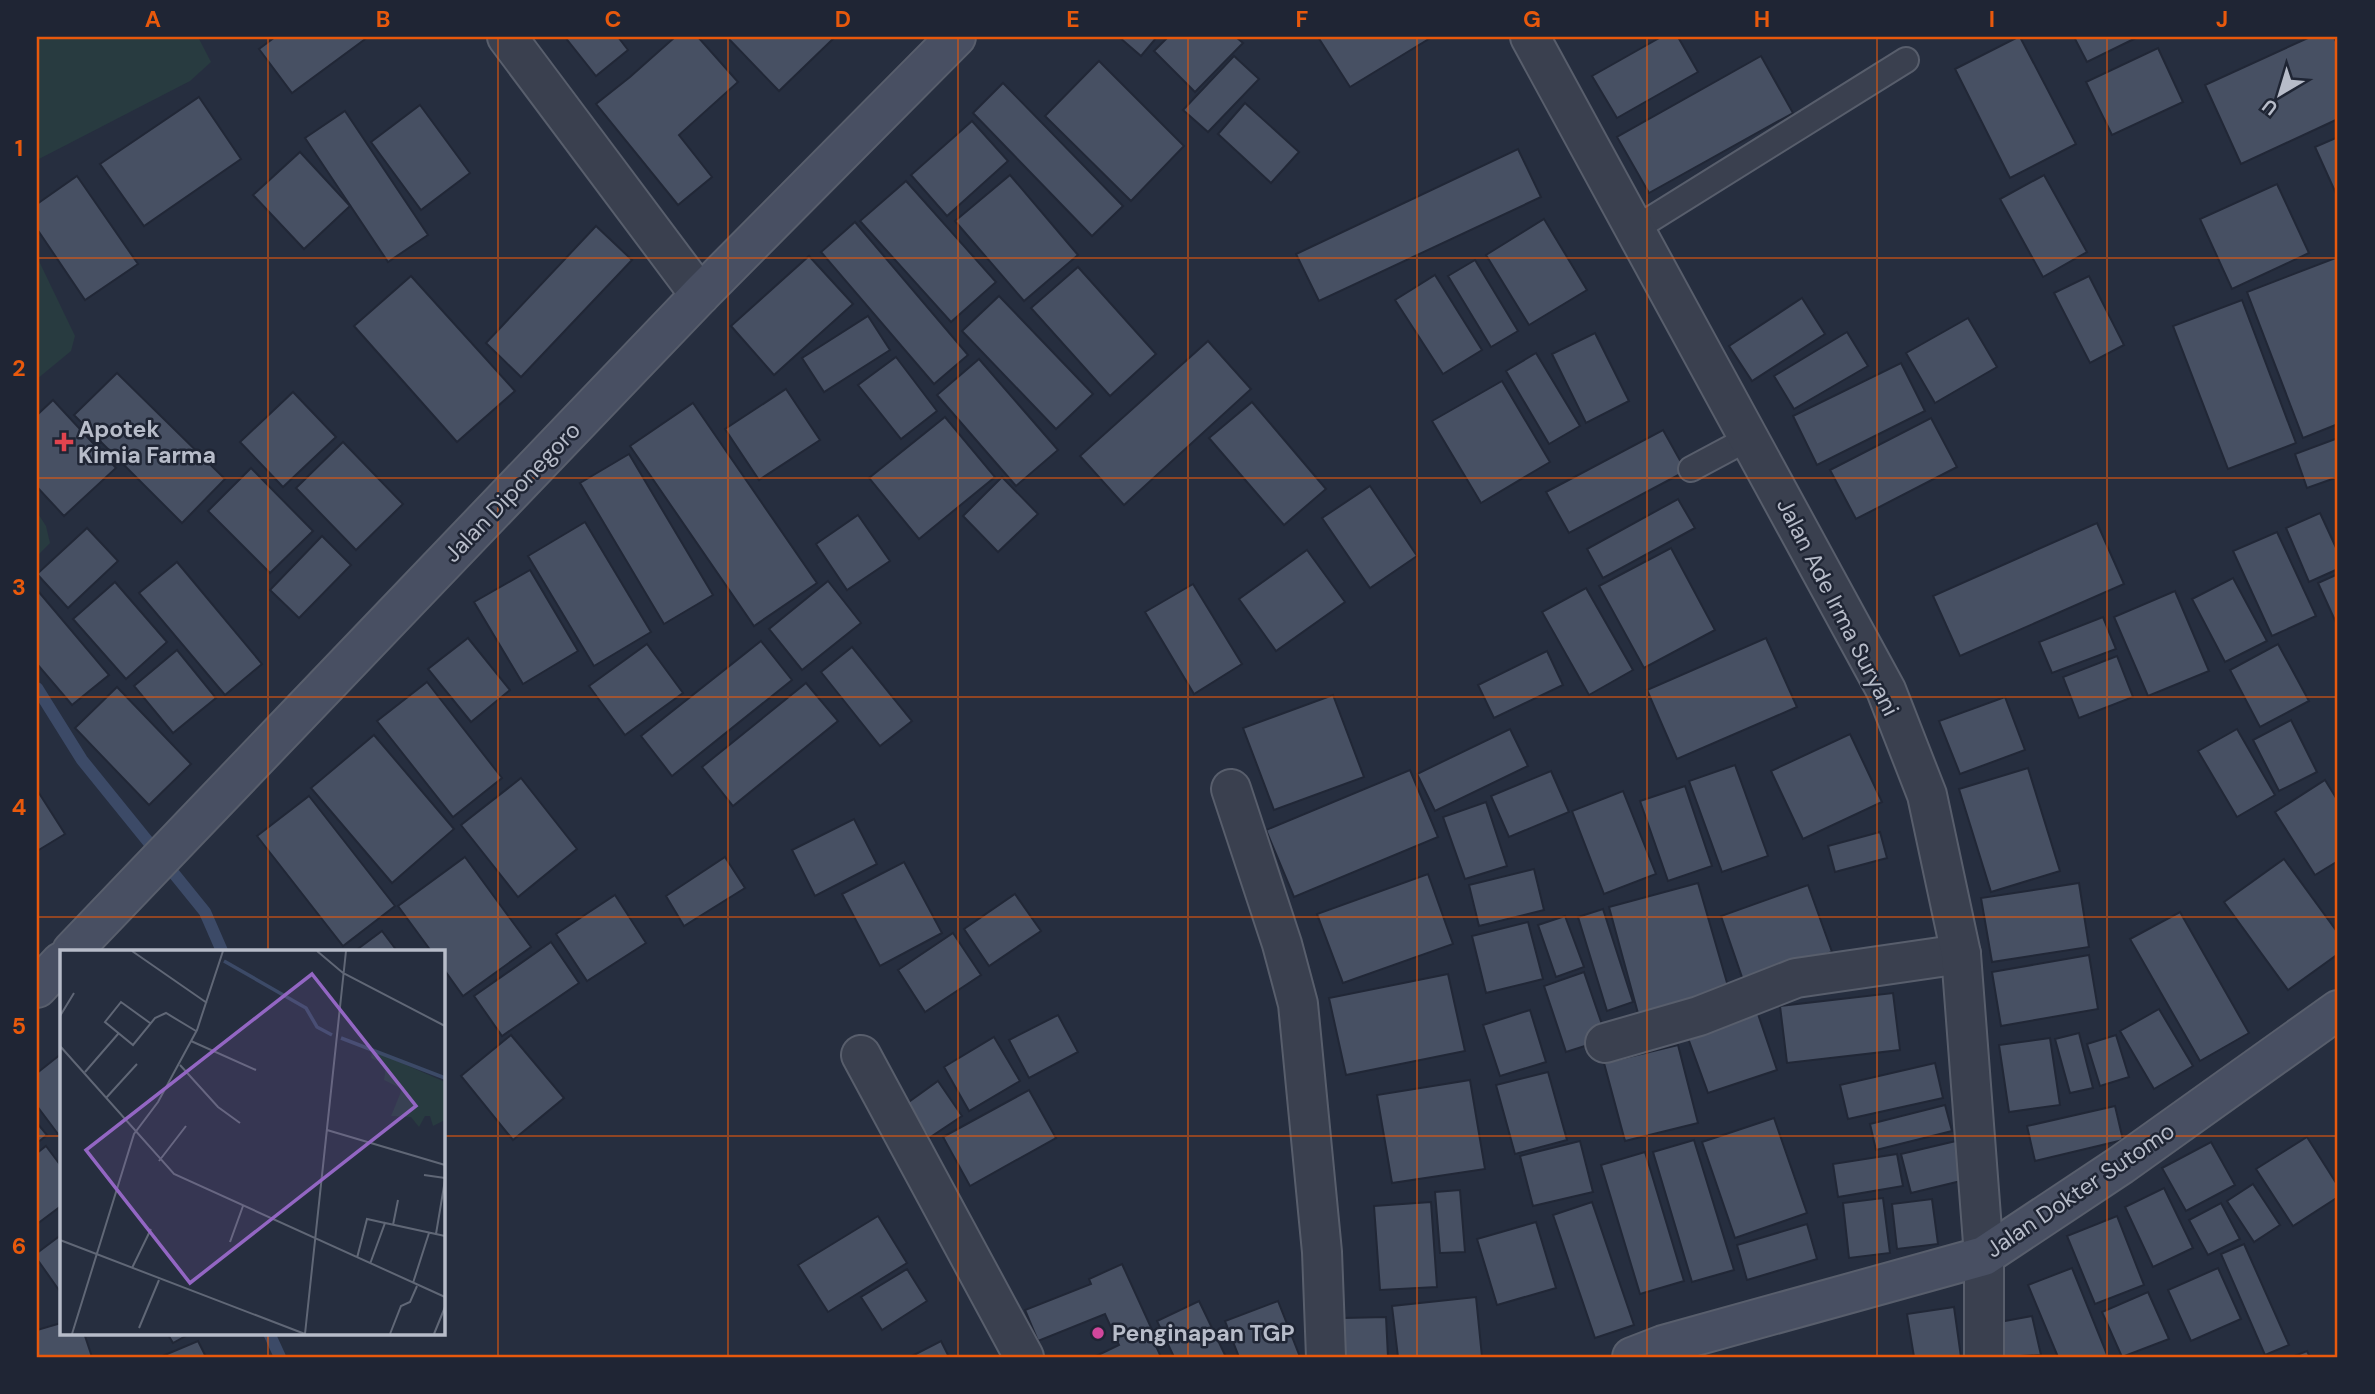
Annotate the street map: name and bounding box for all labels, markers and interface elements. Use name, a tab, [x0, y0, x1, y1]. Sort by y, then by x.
text: A	[145, 4, 161, 34]
text: B	[376, 4, 390, 34]
text: C	[605, 4, 621, 34]
text: D	[835, 4, 851, 34]
text: E	[1066, 4, 1080, 34]
text: F	[1296, 4, 1309, 34]
text: G	[1523, 4, 1541, 34]
text: H	[1754, 4, 1770, 34]
text: I	[1989, 4, 1995, 34]
text: J	[2216, 4, 2228, 34]
north arrow	[2246, 60, 2316, 130]
text: U	[2257, 93, 2283, 121]
text: 1	[15, 133, 23, 163]
text: 2	[12, 353, 26, 383]
place label: Apotek Kimia Farma	[78, 414, 216, 470]
street label: Jalan Diponegoro	[437, 415, 587, 569]
marker: Apotek Kimia Farma	[56, 434, 72, 450]
street label: Jalan Ade Irma Suryani	[1770, 493, 1906, 721]
text: 3	[12, 572, 26, 602]
text: 4	[12, 792, 27, 822]
inset map	[60, 950, 444, 1334]
text: 5	[12, 1011, 26, 1041]
street label: Jalan Dokter Sutomo	[1980, 1116, 2180, 1264]
text: 6	[12, 1231, 26, 1261]
place label: Penginapan TGP	[1112, 1318, 1295, 1348]
marker: Penginapan TGP	[1090, 1325, 1106, 1341]

